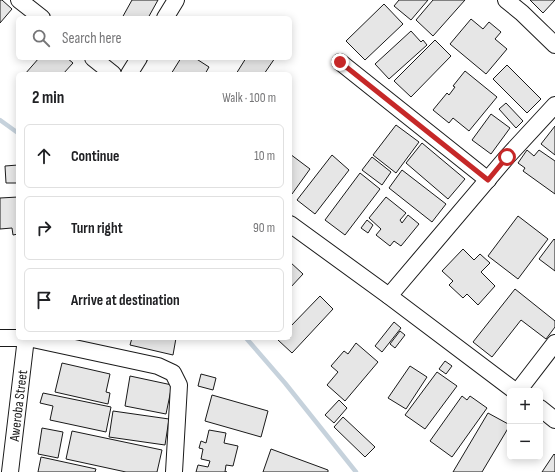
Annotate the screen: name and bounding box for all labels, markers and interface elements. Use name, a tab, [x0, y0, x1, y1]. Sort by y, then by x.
search box	[16, 16, 292, 60]
icon: search	[30, 27, 52, 49]
text: Search here	[62, 29, 122, 48]
route end	[331, 53, 349, 71]
text: 2 min	[32, 88, 64, 108]
text: Walk · 100 m	[222, 90, 276, 106]
icon: ahead	[33, 145, 55, 167]
text: Continue	[71, 147, 120, 166]
text: 10 m	[254, 148, 275, 164]
route start	[498, 148, 516, 166]
icon: right	[33, 217, 55, 239]
text: Turn right	[71, 219, 123, 238]
text: 90 m	[253, 220, 275, 236]
icon: arrive	[33, 289, 55, 311]
text: Arrive at destination	[71, 291, 180, 310]
street label: Aweroba Street	[5, 369, 31, 443]
map controls	[507, 388, 543, 460]
button: +	[507, 388, 543, 424]
button: −	[507, 424, 543, 460]

